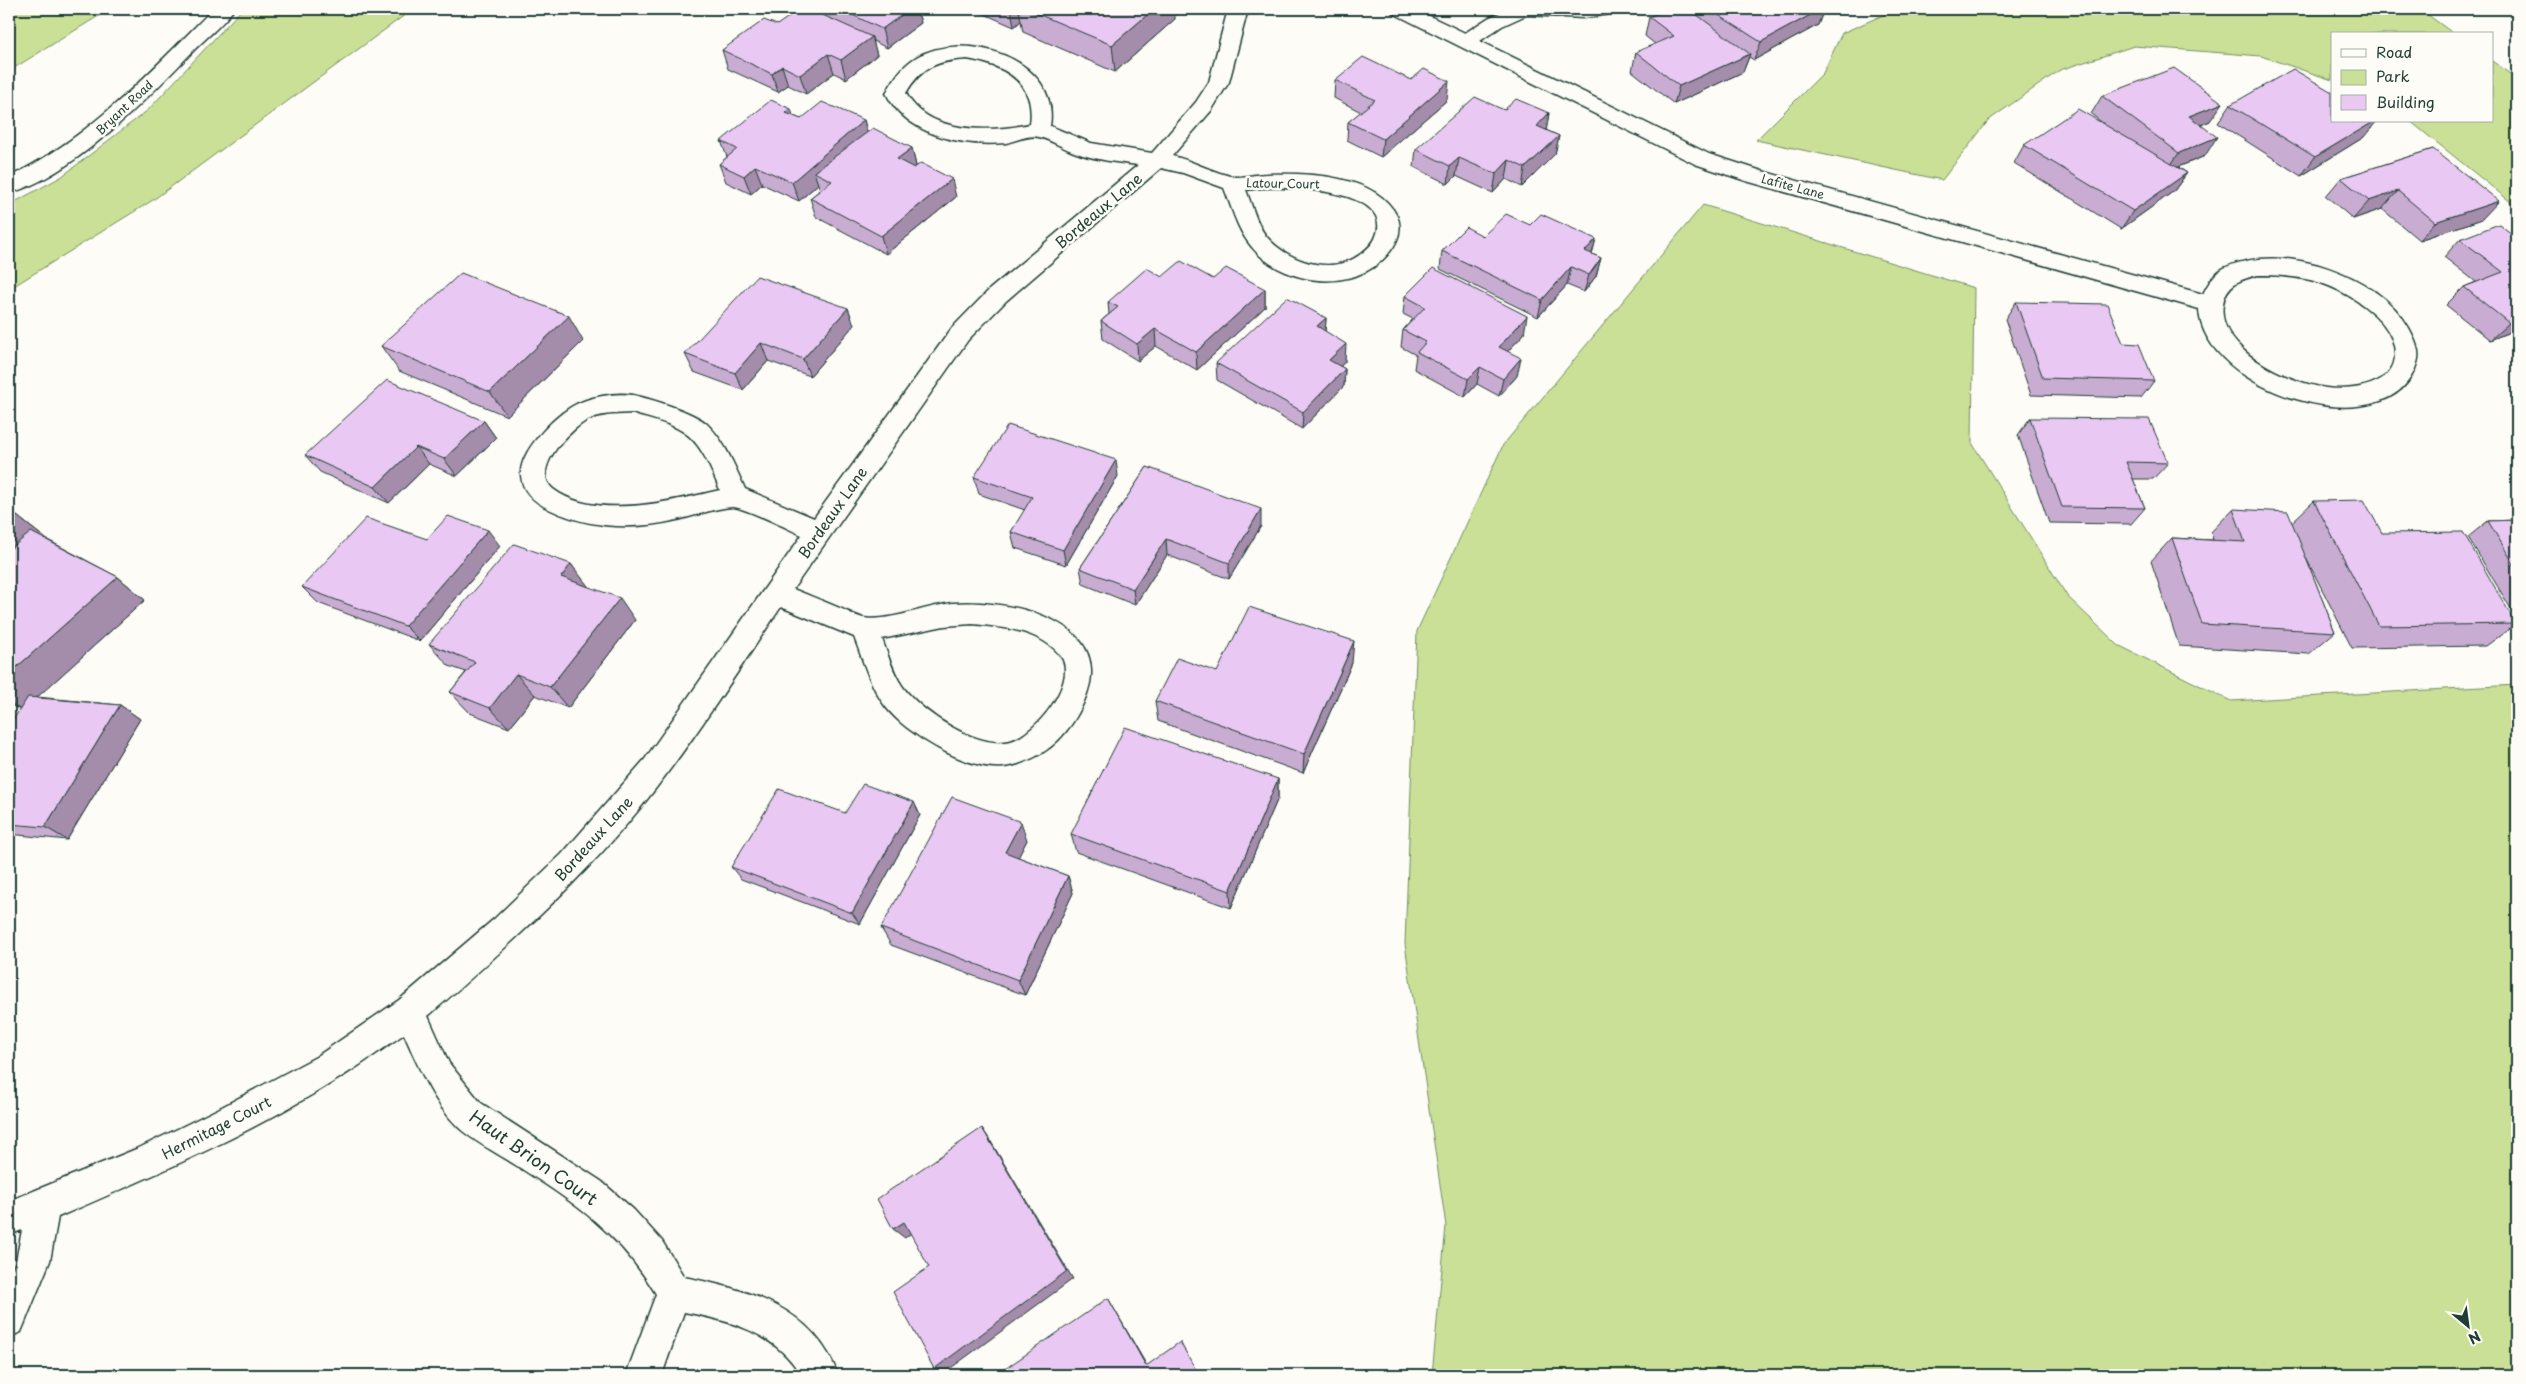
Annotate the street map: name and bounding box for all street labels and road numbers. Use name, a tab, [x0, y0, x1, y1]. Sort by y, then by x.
street label: Bryant Road	[91, 76, 157, 138]
street label: Bordeaux Lane	[1049, 167, 1147, 253]
street label: Lafite Lane	[1759, 169, 1827, 203]
street label: Latour Court	[1246, 173, 1320, 193]
street label: Bordeaux Lane	[792, 461, 872, 563]
street label: Bordeaux Lane	[548, 790, 638, 886]
street label: Hermitage Court	[157, 1090, 275, 1164]
street label: Haut Brion Court	[464, 1103, 604, 1211]

